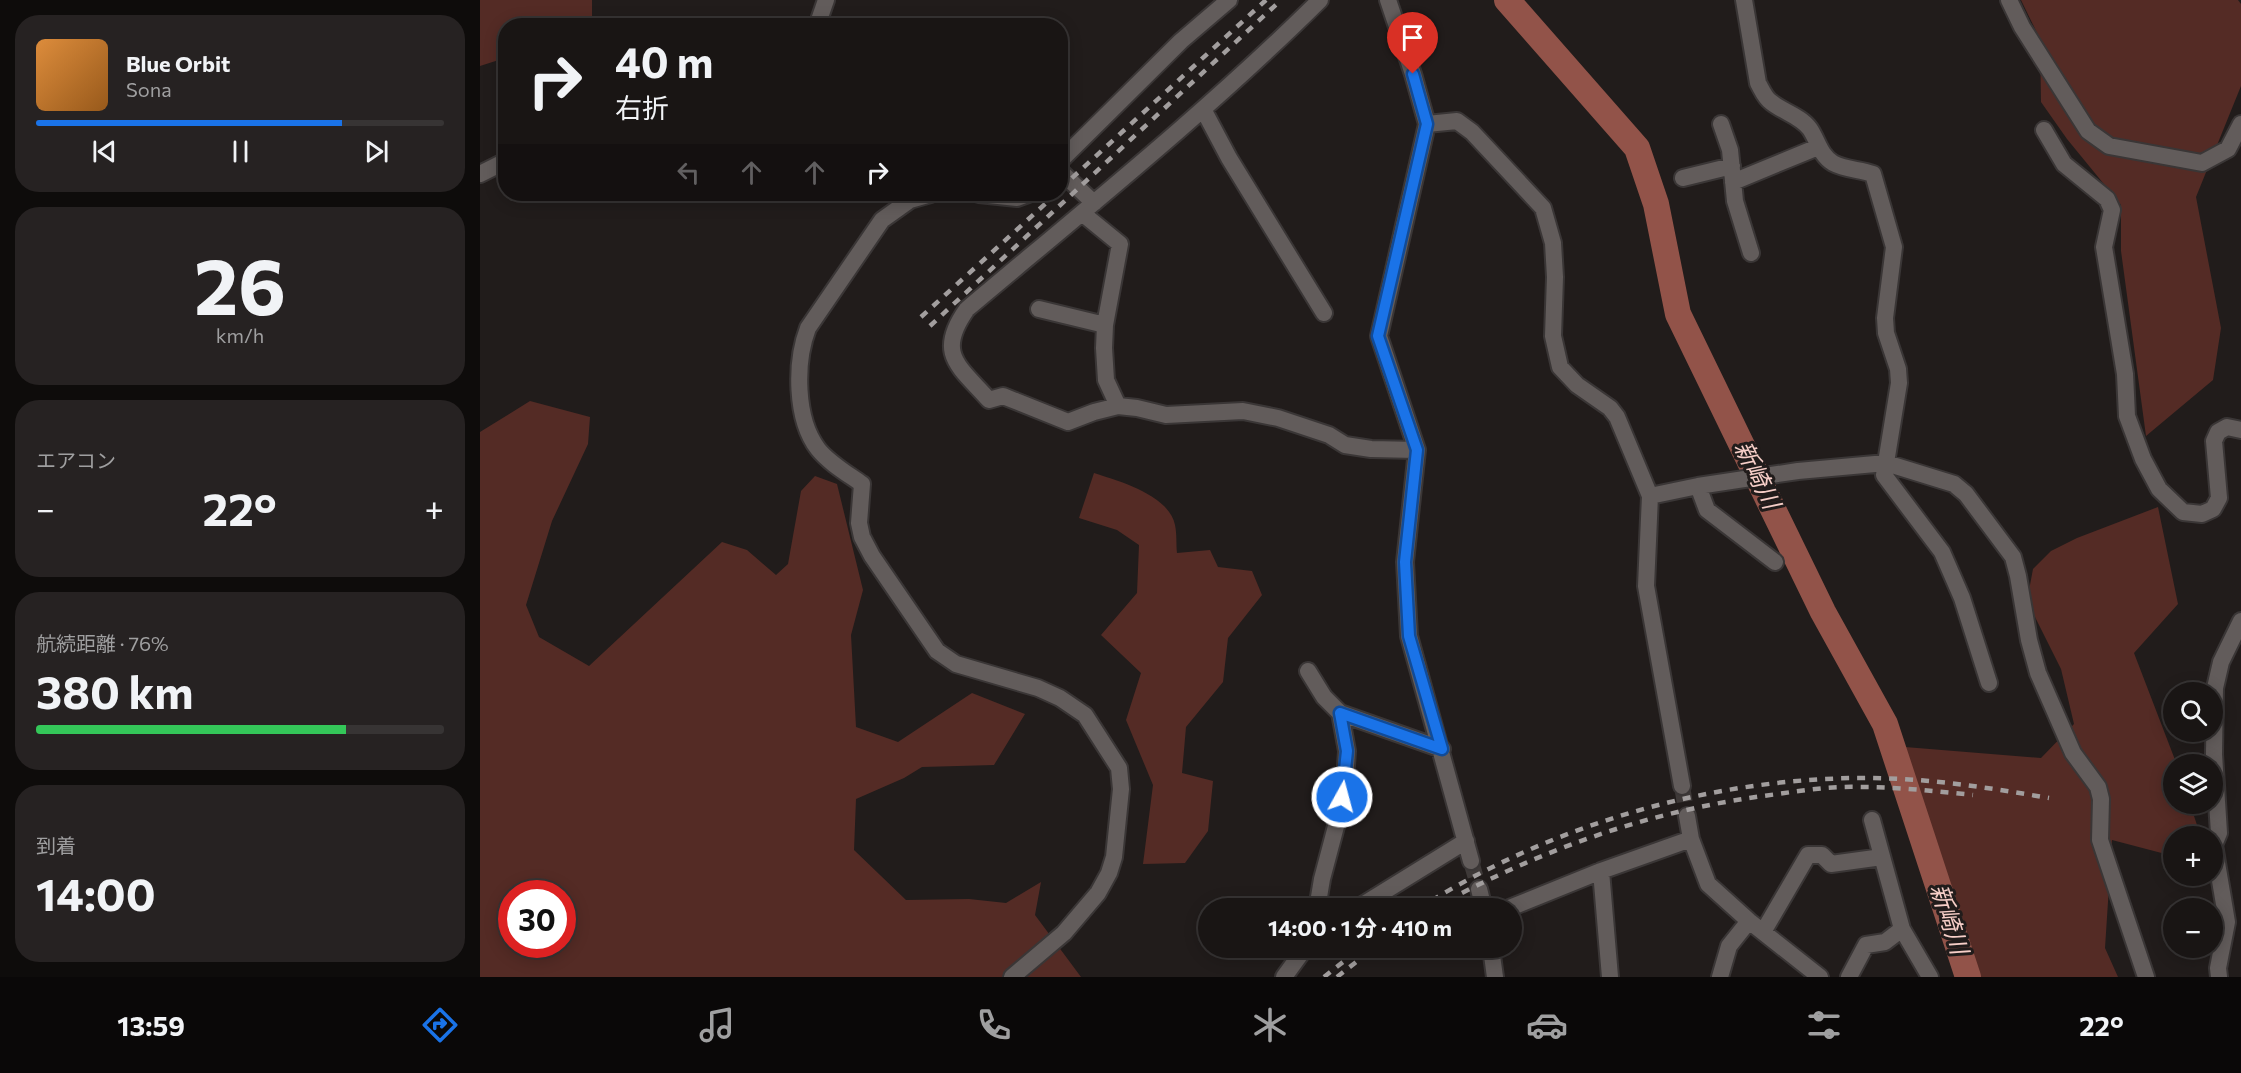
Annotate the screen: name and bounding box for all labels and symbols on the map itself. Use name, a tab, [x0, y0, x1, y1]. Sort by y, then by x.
pin	[1387, 12, 1438, 74]
water label: 新崎川	[1730, 436, 1788, 516]
position arrow	[1310, 765, 1374, 829]
speed limit sign: 30	[498, 880, 576, 958]
water label: 新崎川	[1926, 880, 1976, 960]

